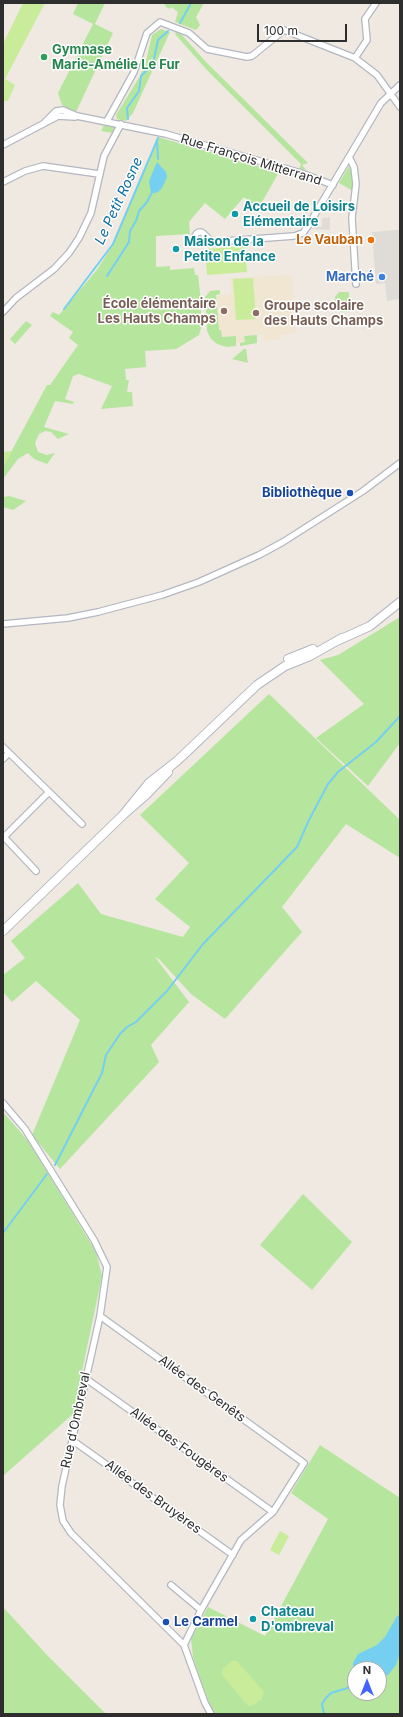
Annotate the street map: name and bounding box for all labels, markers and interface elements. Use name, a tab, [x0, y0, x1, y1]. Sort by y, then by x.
scale bar	[259, 16, 349, 42]
text: 100 m	[264, 23, 298, 38]
place label: Gymnase Marie-Amélie Le Fur	[52, 42, 180, 73]
marker: Gymnase Marie-Amélie Le Fur	[39, 52, 49, 62]
street label: Rue François Mitterrand	[179, 131, 323, 189]
water label: Le Petit Rosne	[91, 155, 147, 247]
place label: Accueil de Loisirs Elémentaire	[243, 199, 355, 230]
marker: Accueil de Loisirs Elémentaire	[230, 209, 240, 219]
place label: Le Vauban	[296, 232, 363, 248]
place label: Maison de la Petite Enfance	[184, 234, 276, 265]
marker: Le Vauban	[366, 235, 376, 245]
marker: Maison de la Petite Enfance	[171, 244, 181, 254]
place label: Marché	[326, 269, 374, 285]
marker: Marché	[377, 272, 387, 282]
place label: École élémentaire Les Hauts Champs	[98, 296, 216, 327]
place label: Groupe scolaire des Hauts Champs	[264, 298, 383, 329]
marker: École élémentaire Les Hauts Champs	[219, 306, 229, 316]
marker: Groupe scolaire des Hauts Champs	[251, 308, 261, 318]
place label: Bibliothèque	[262, 485, 342, 501]
marker: Bibliothèque	[345, 488, 355, 498]
street label: Allée des Genêts	[155, 1352, 249, 1426]
street label: Rue d'Ombreval	[58, 1370, 94, 1470]
street label: Allée des Fougères	[127, 1404, 231, 1486]
street label: Allée des Bruyères	[102, 1457, 204, 1537]
place label: Chateau D'ombreval	[261, 1604, 334, 1635]
place label: Le Carmel	[174, 1614, 238, 1630]
marker: Chateau D'ombreval	[248, 1614, 258, 1624]
marker: Le Carmel	[161, 1617, 171, 1627]
north arrow	[347, 1661, 387, 1701]
text: N	[363, 1663, 371, 1677]

